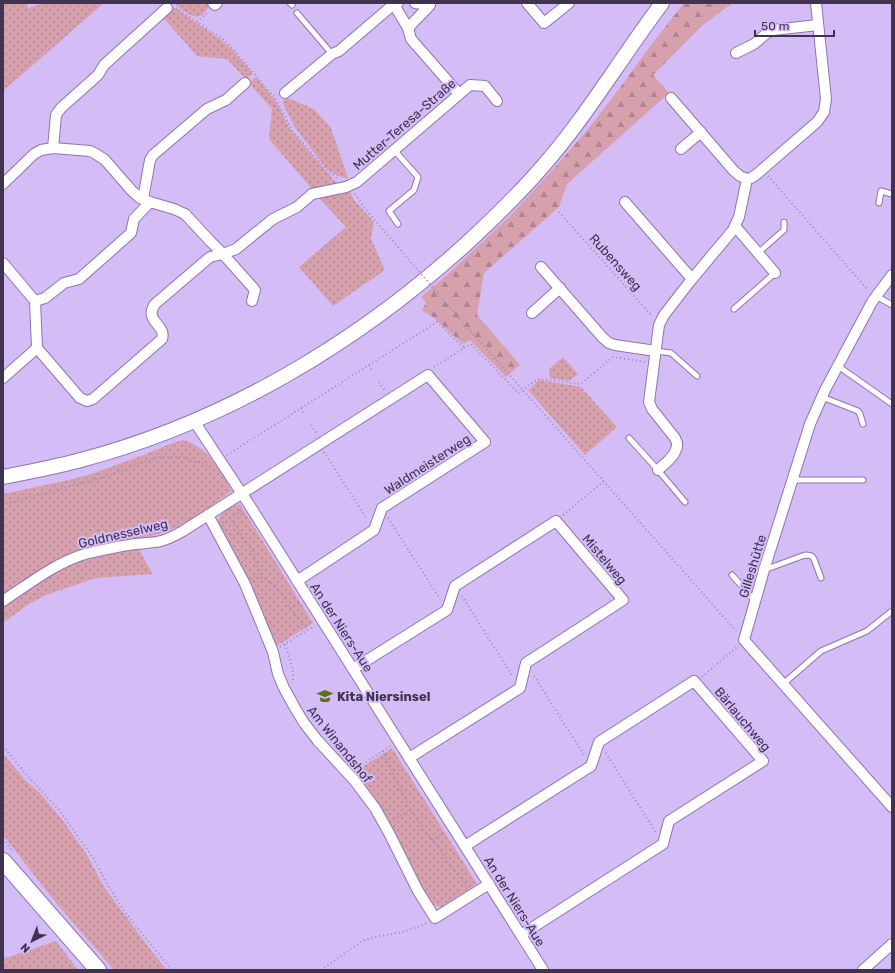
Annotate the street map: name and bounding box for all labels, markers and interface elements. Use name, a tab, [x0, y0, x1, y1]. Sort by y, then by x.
scale bar	[755, 12, 834, 38]
text: 50 m	[761, 19, 789, 33]
street label: Mutter-Teresa-Straße	[350, 76, 459, 173]
street label: Rubensweg	[586, 231, 645, 294]
street label: Waldmeisterweg	[382, 431, 474, 499]
street label: Goldnesselweg	[77, 516, 170, 552]
street label: Mistelweg	[579, 531, 630, 588]
street label: Gilleshütte	[736, 533, 769, 600]
street label: An der Niers-Aue	[307, 580, 376, 675]
street label: Bärlauchweg	[711, 684, 774, 755]
school or university icon: Kita Niersinsel	[316, 687, 334, 705]
place label: Kita Niersinsel	[337, 689, 430, 704]
street label: Am Winandshof	[304, 703, 375, 786]
street label: An der Niers-Aue	[481, 854, 548, 949]
north arrow	[12, 921, 52, 961]
text: N	[18, 940, 33, 955]

